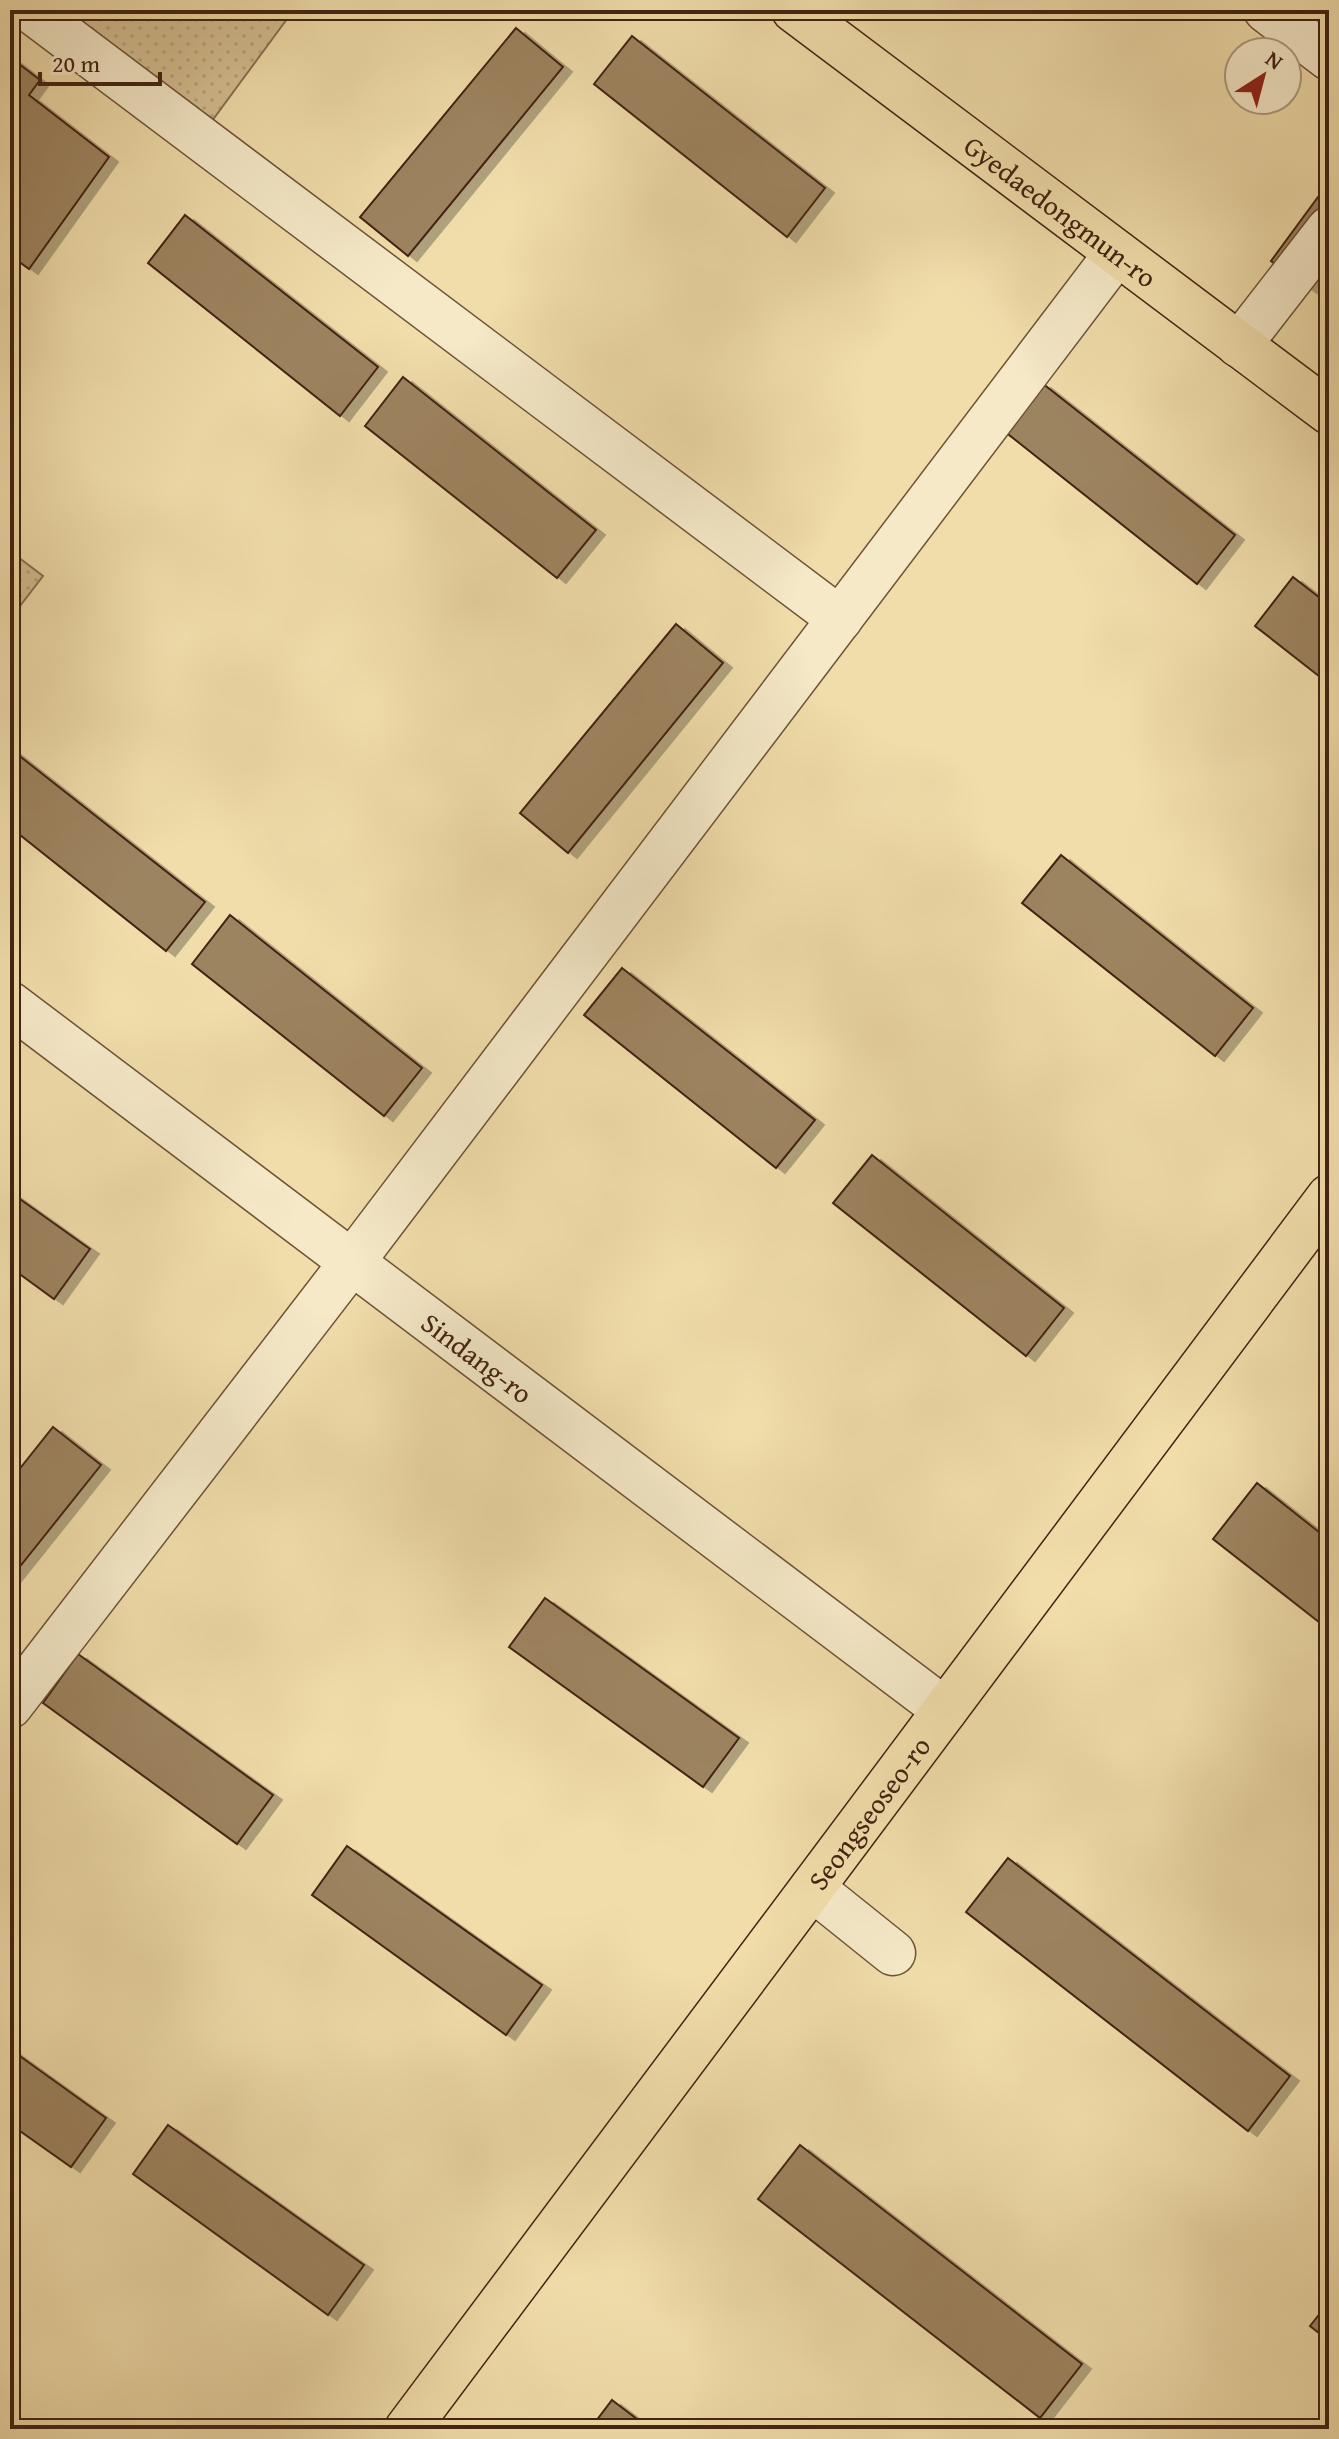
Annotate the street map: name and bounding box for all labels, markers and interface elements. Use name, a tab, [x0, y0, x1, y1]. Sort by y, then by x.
scale bar	[40, 36, 160, 86]
north arrow	[1223, 36, 1303, 116]
text: N	[1259, 43, 1290, 77]
text: 20 m	[52, 46, 100, 81]
street label: Gyedaedongmun-ro	[956, 125, 1166, 297]
street label: Sindang-ro	[413, 1302, 542, 1413]
street label: Seongseoseo-ro	[797, 1727, 940, 1898]

